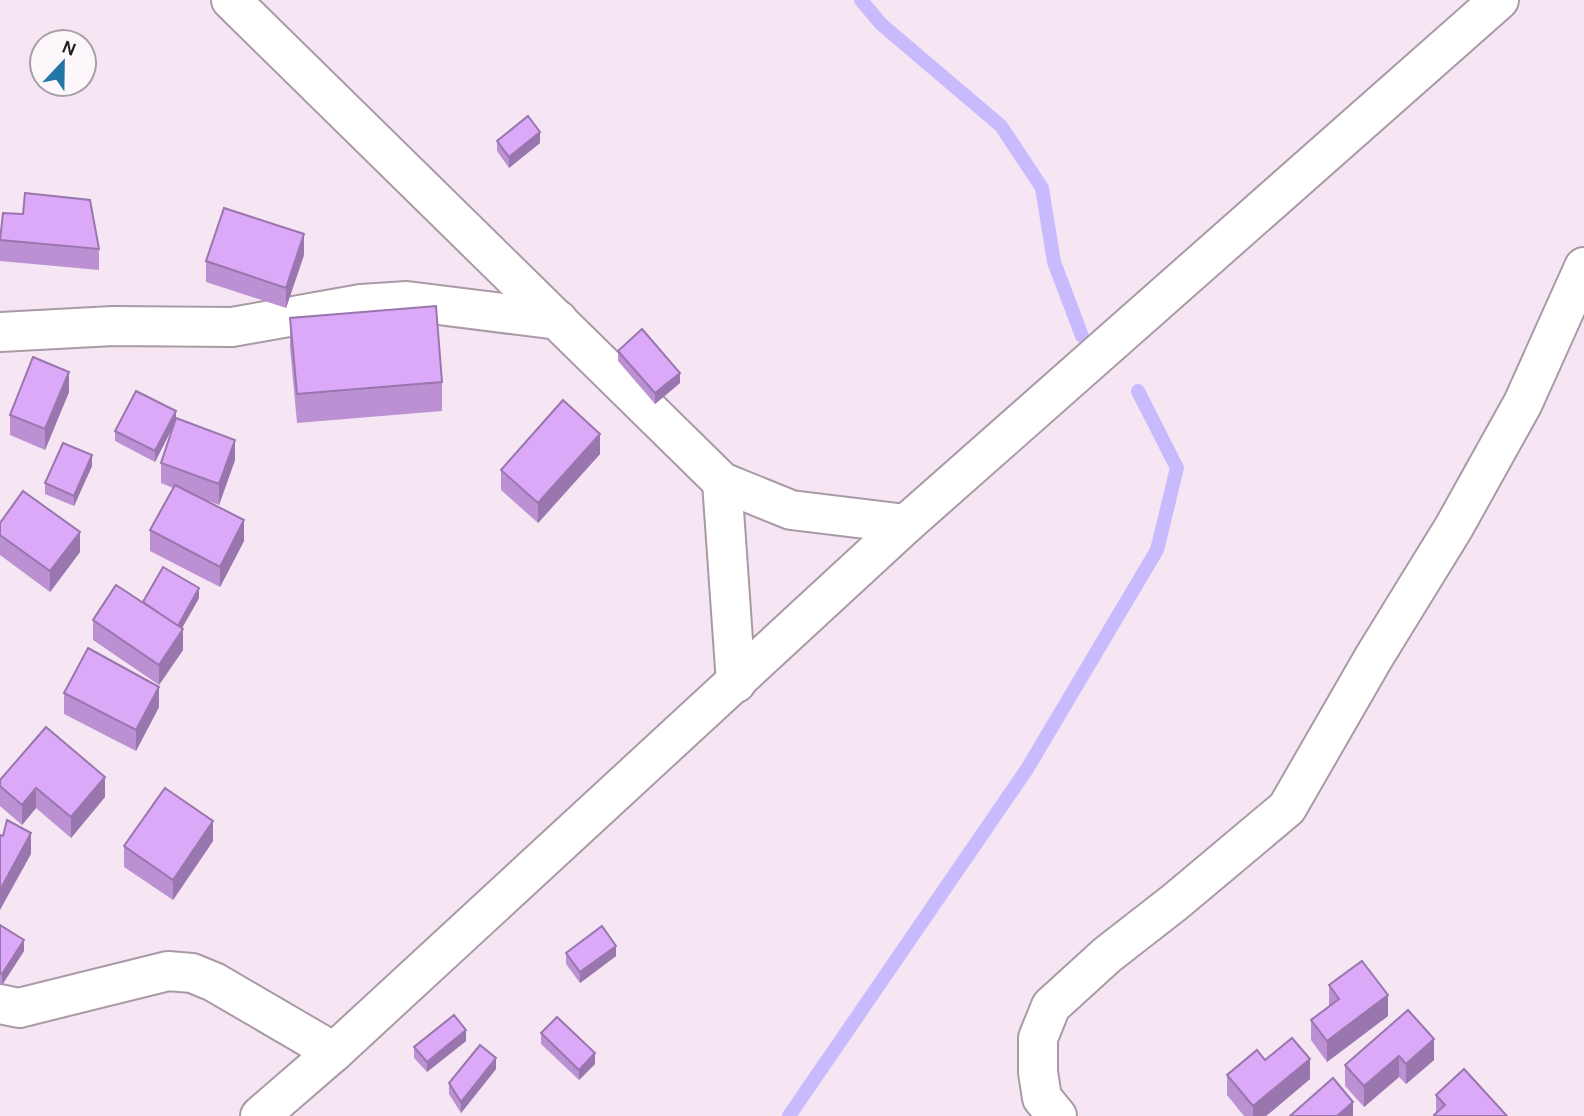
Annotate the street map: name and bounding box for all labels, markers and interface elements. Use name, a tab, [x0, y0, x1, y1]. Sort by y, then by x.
north arrow	[28, 28, 98, 98]
text: N	[59, 35, 79, 61]

